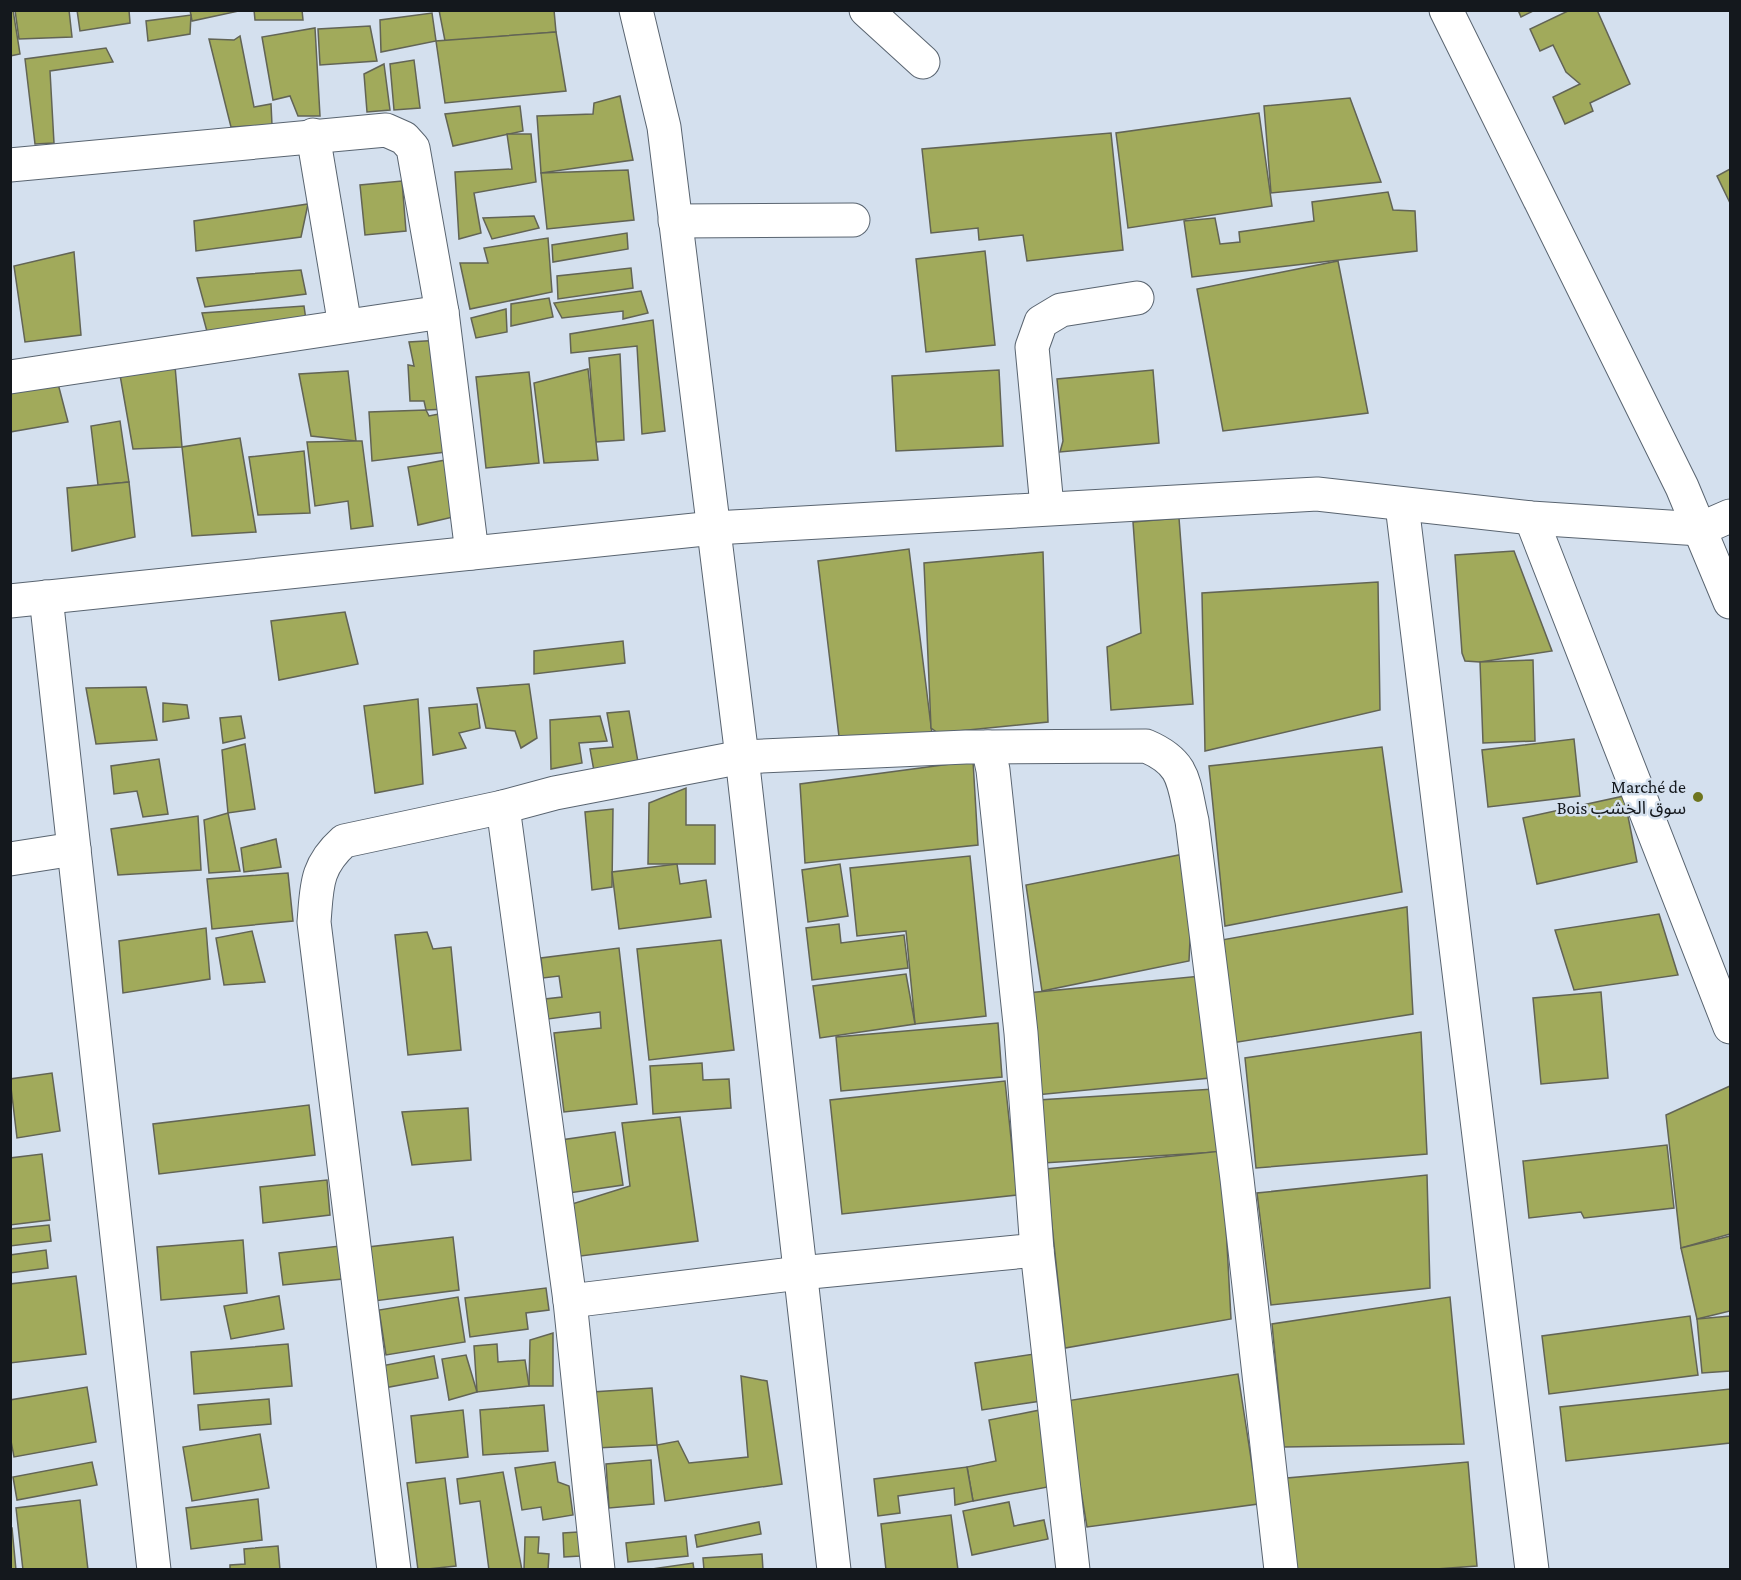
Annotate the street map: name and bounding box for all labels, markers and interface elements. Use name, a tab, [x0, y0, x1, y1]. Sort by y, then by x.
place label: Marché de Bois سوق الخشب	[1557, 777, 1686, 819]
marker: Marché de Bois سوق الخشب	[1691, 790, 1705, 804]

